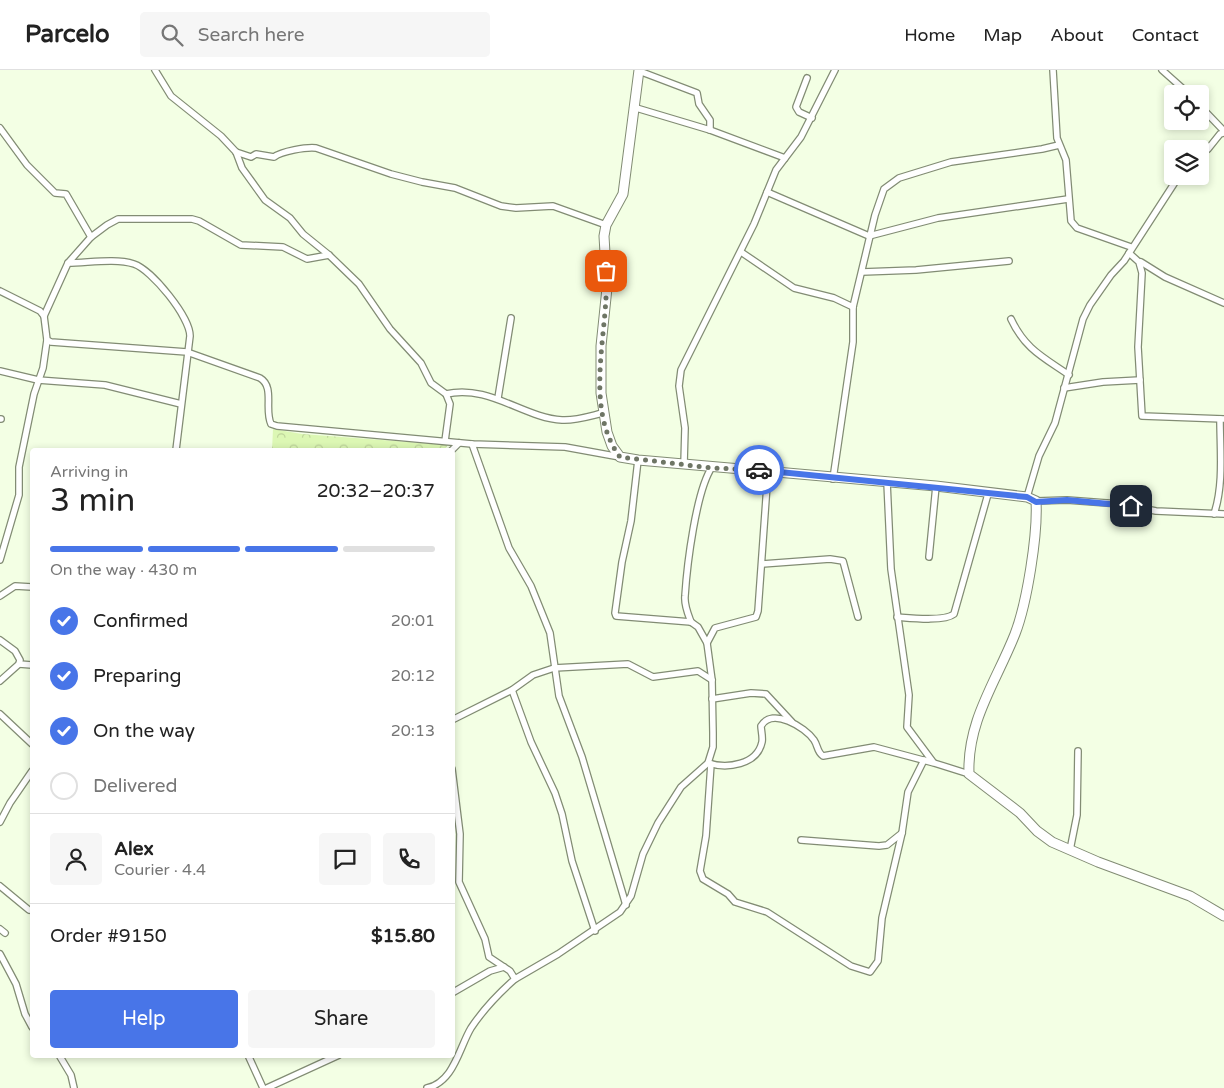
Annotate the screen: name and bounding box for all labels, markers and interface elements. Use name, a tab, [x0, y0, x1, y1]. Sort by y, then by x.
search box	[140, 12, 490, 57]
text: Parcelo	[25, 20, 110, 49]
icon: search	[158, 21, 186, 49]
text: Search here	[198, 24, 305, 46]
text: Home	[904, 24, 955, 46]
text: Map	[983, 24, 1022, 46]
text: About	[1050, 24, 1104, 46]
text: Contact	[1132, 24, 1199, 46]
map controls	[1164, 85, 1209, 185]
button: locate	[1164, 85, 1209, 130]
button: layers	[1164, 140, 1209, 185]
pin	[585, 250, 627, 292]
icon: bag	[592, 257, 620, 285]
courier	[734, 445, 784, 495]
icon: car	[745, 456, 773, 484]
text: Arriving in	[50, 462, 128, 482]
text: 20:32–20:37	[317, 480, 435, 502]
text: 3 min	[50, 482, 135, 520]
pin	[1110, 485, 1152, 527]
icon: home	[1117, 492, 1145, 520]
text: On the way · 430 m	[50, 560, 197, 580]
icon: check	[50, 607, 78, 635]
text: Confirmed	[93, 610, 188, 632]
text: 20:01	[391, 611, 435, 631]
icon: check	[50, 662, 78, 690]
text: Preparing	[93, 665, 182, 687]
text: 20:12	[391, 666, 435, 686]
icon: check	[50, 717, 78, 745]
text: On the way	[93, 720, 195, 742]
text: 20:13	[391, 721, 435, 741]
text: Delivered	[93, 775, 178, 797]
button: person	[50, 833, 102, 885]
button: chat	[319, 833, 371, 885]
button: phone	[383, 833, 435, 885]
text: Alex	[114, 838, 154, 860]
text: Courier · 4.4	[114, 860, 206, 880]
text: Order #9150	[50, 925, 167, 947]
text: $15.80	[371, 925, 435, 947]
button: Help	[50, 990, 238, 1048]
button: Share	[248, 990, 435, 1048]

